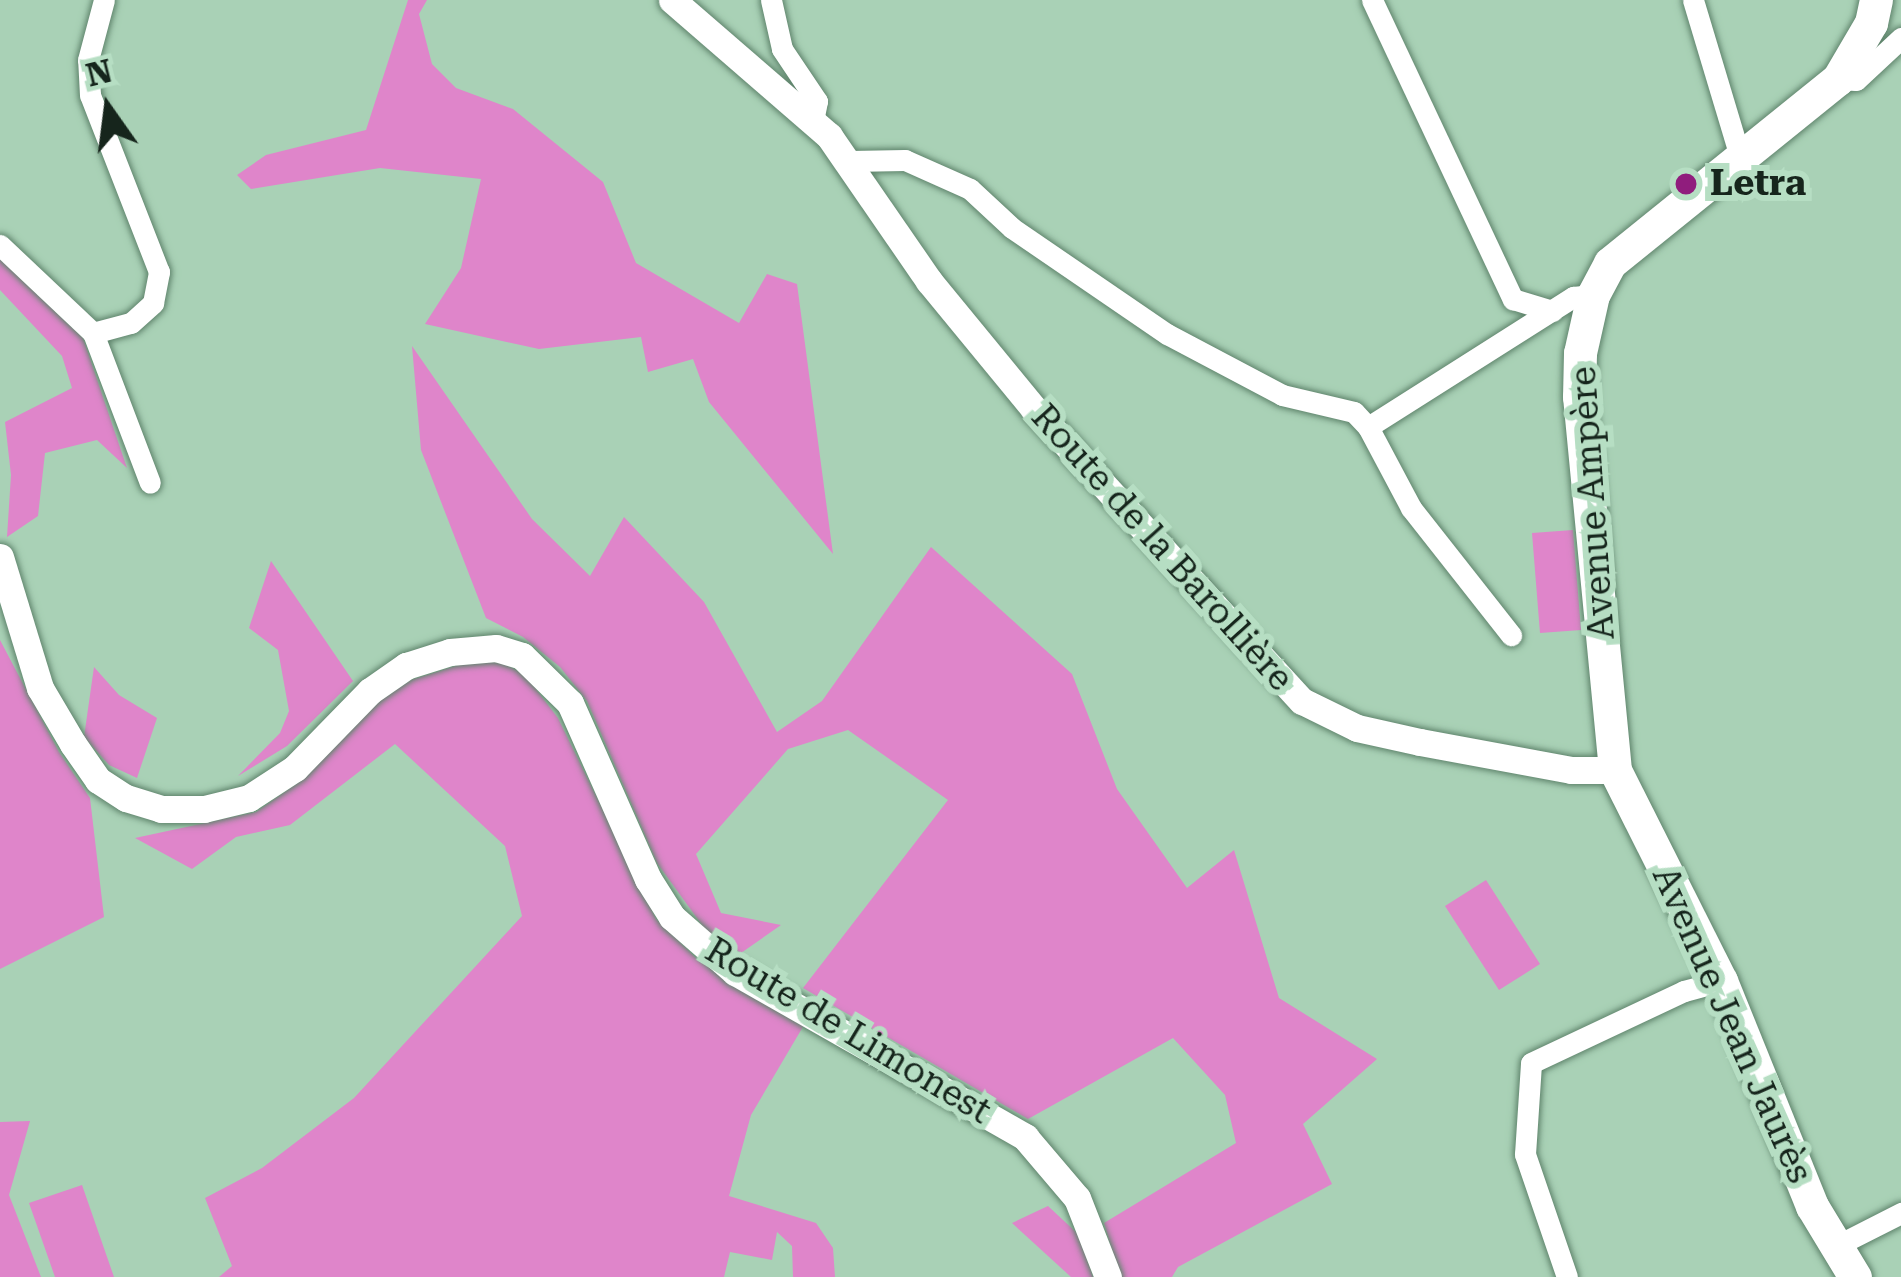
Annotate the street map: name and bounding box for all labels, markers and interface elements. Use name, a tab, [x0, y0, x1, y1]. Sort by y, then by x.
north arrow	[48, 48, 168, 168]
text: N	[82, 51, 116, 95]
place label: Letra	[1710, 162, 1806, 206]
marker: Letra	[1673, 171, 1699, 197]
street label: Avenue Ampère	[1562, 365, 1624, 641]
street label: Route de la Barollière	[1022, 396, 1302, 700]
street label: Avenue Jean Jaurès	[1643, 860, 1821, 1190]
street label: Route de Limonest	[698, 929, 998, 1133]

